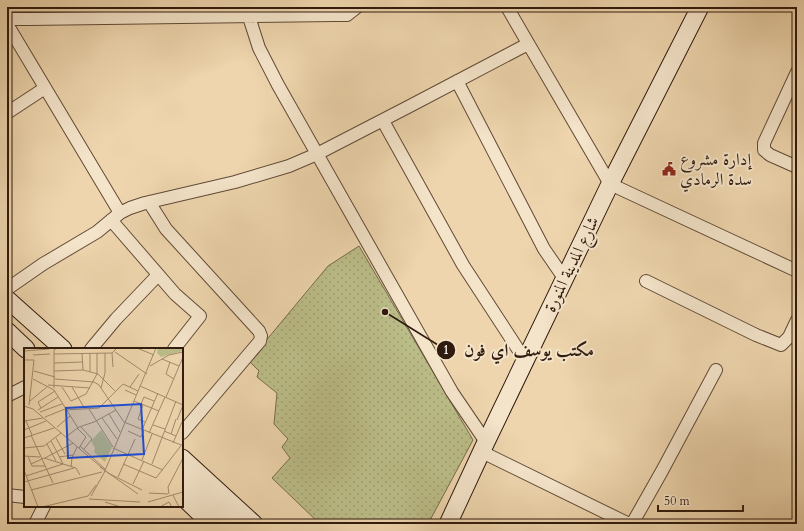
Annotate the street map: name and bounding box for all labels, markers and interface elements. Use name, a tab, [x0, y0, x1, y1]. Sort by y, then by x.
place label: إدارة مشروع سدة الرمادي	[680, 148, 752, 193]
public building icon: إدارة مشروع سدة الرمادي	[661, 161, 677, 177]
street label: شارع المدينة المنورة	[538, 213, 606, 317]
callout: مكتب يوسف اي فون	[436, 335, 602, 365]
text: مكتب يوسف اي فون	[464, 338, 594, 365]
text: 1	[443, 342, 449, 358]
inset map	[24, 348, 183, 507]
scale bar	[658, 487, 743, 513]
text: 50 m	[664, 493, 691, 509]

